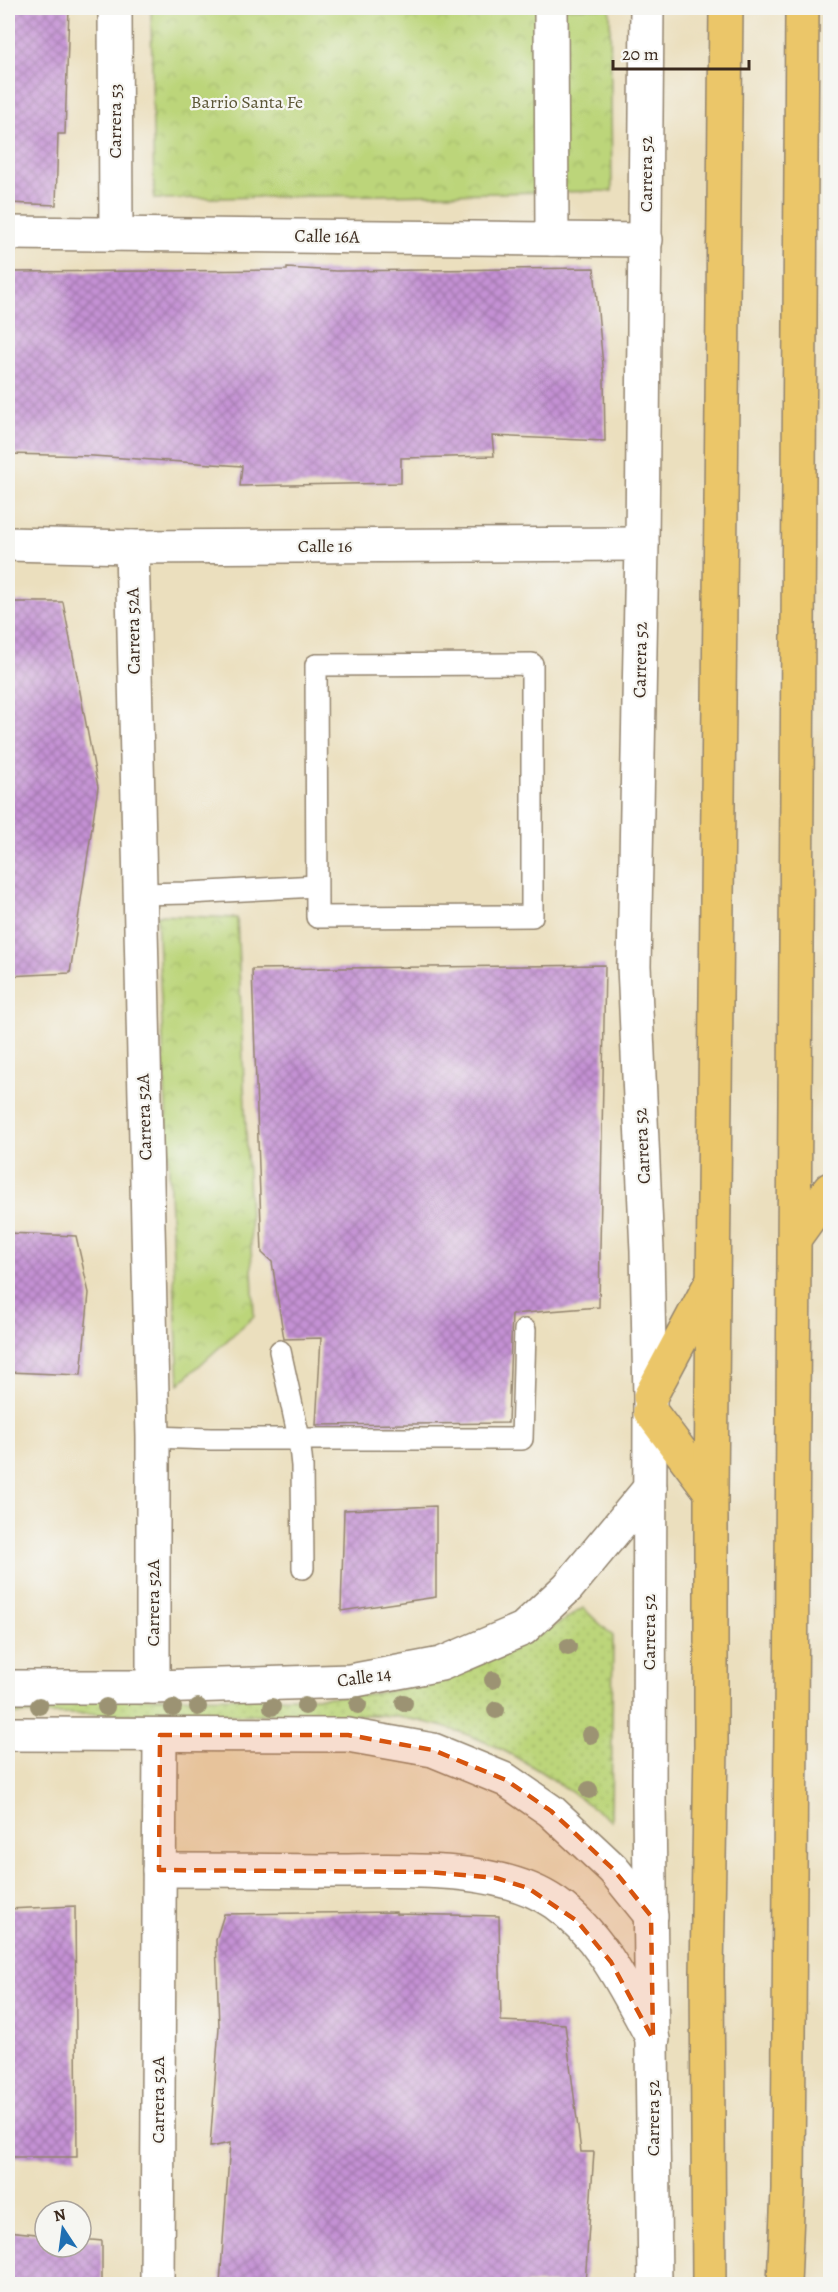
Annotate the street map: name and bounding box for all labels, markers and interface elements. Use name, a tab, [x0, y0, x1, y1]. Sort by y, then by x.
scale bar	[613, 33, 750, 71]
text: 20 m	[622, 42, 659, 66]
street label: Carrera 53	[103, 83, 127, 159]
park label: Barrio Santa Fe	[191, 90, 303, 114]
street label: Carrera 52	[634, 135, 658, 212]
street label: Calle 16A	[294, 223, 360, 249]
street label: Calle 16	[298, 534, 352, 558]
street label: Carrera 52A	[120, 587, 146, 675]
street label: Carrera 52	[627, 621, 653, 698]
street label: Carrera 52A	[130, 1073, 158, 1161]
street label: Carrera 52	[628, 1107, 656, 1185]
street label: Carrera 52A	[141, 1559, 165, 1646]
street label: Carrera 52	[637, 1593, 661, 1670]
street label: Calle 14	[335, 1661, 393, 1693]
street label: Carrera 52A	[146, 2056, 170, 2143]
street label: Carrera 52	[641, 2079, 665, 2156]
north arrow	[33, 2199, 93, 2259]
text: N	[52, 2203, 68, 2227]

